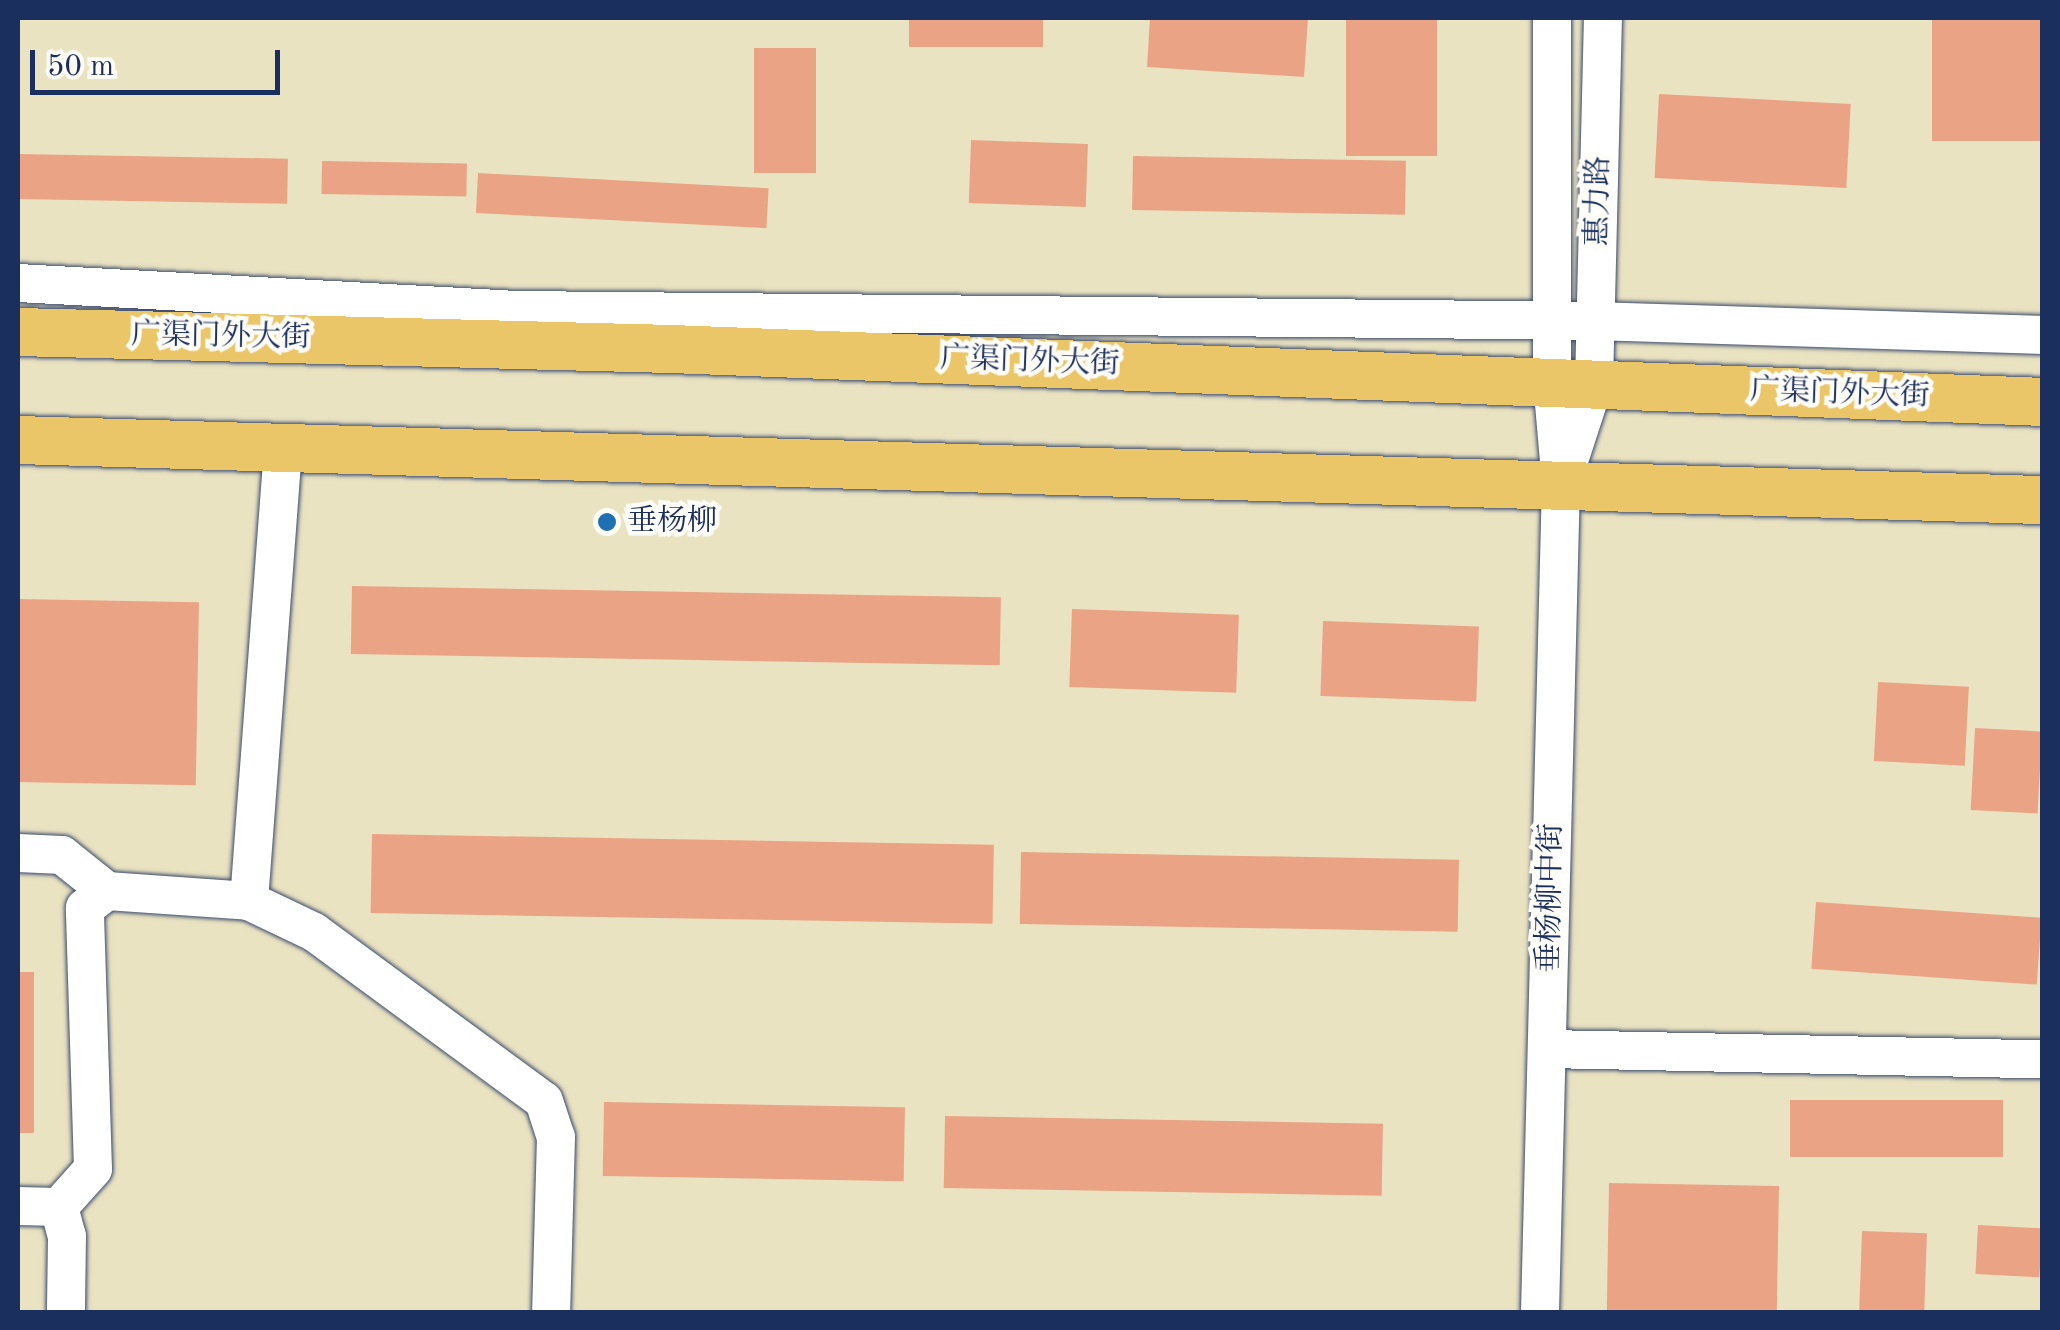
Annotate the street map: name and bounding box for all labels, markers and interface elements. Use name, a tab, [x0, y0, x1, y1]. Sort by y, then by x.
scale bar	[35, 30, 285, 92]
text: 50 m	[47, 52, 114, 82]
street label: 惠力路	[1580, 156, 1618, 246]
street label: 广渠门外大街	[131, 317, 311, 357]
street label: 广渠门外大街	[939, 341, 1121, 383]
street label: 广渠门外大街	[1749, 373, 1931, 415]
place label: 垂杨柳	[627, 504, 717, 540]
marker: 垂杨柳	[596, 511, 618, 533]
street label: 垂杨柳中街	[1532, 823, 1570, 973]

